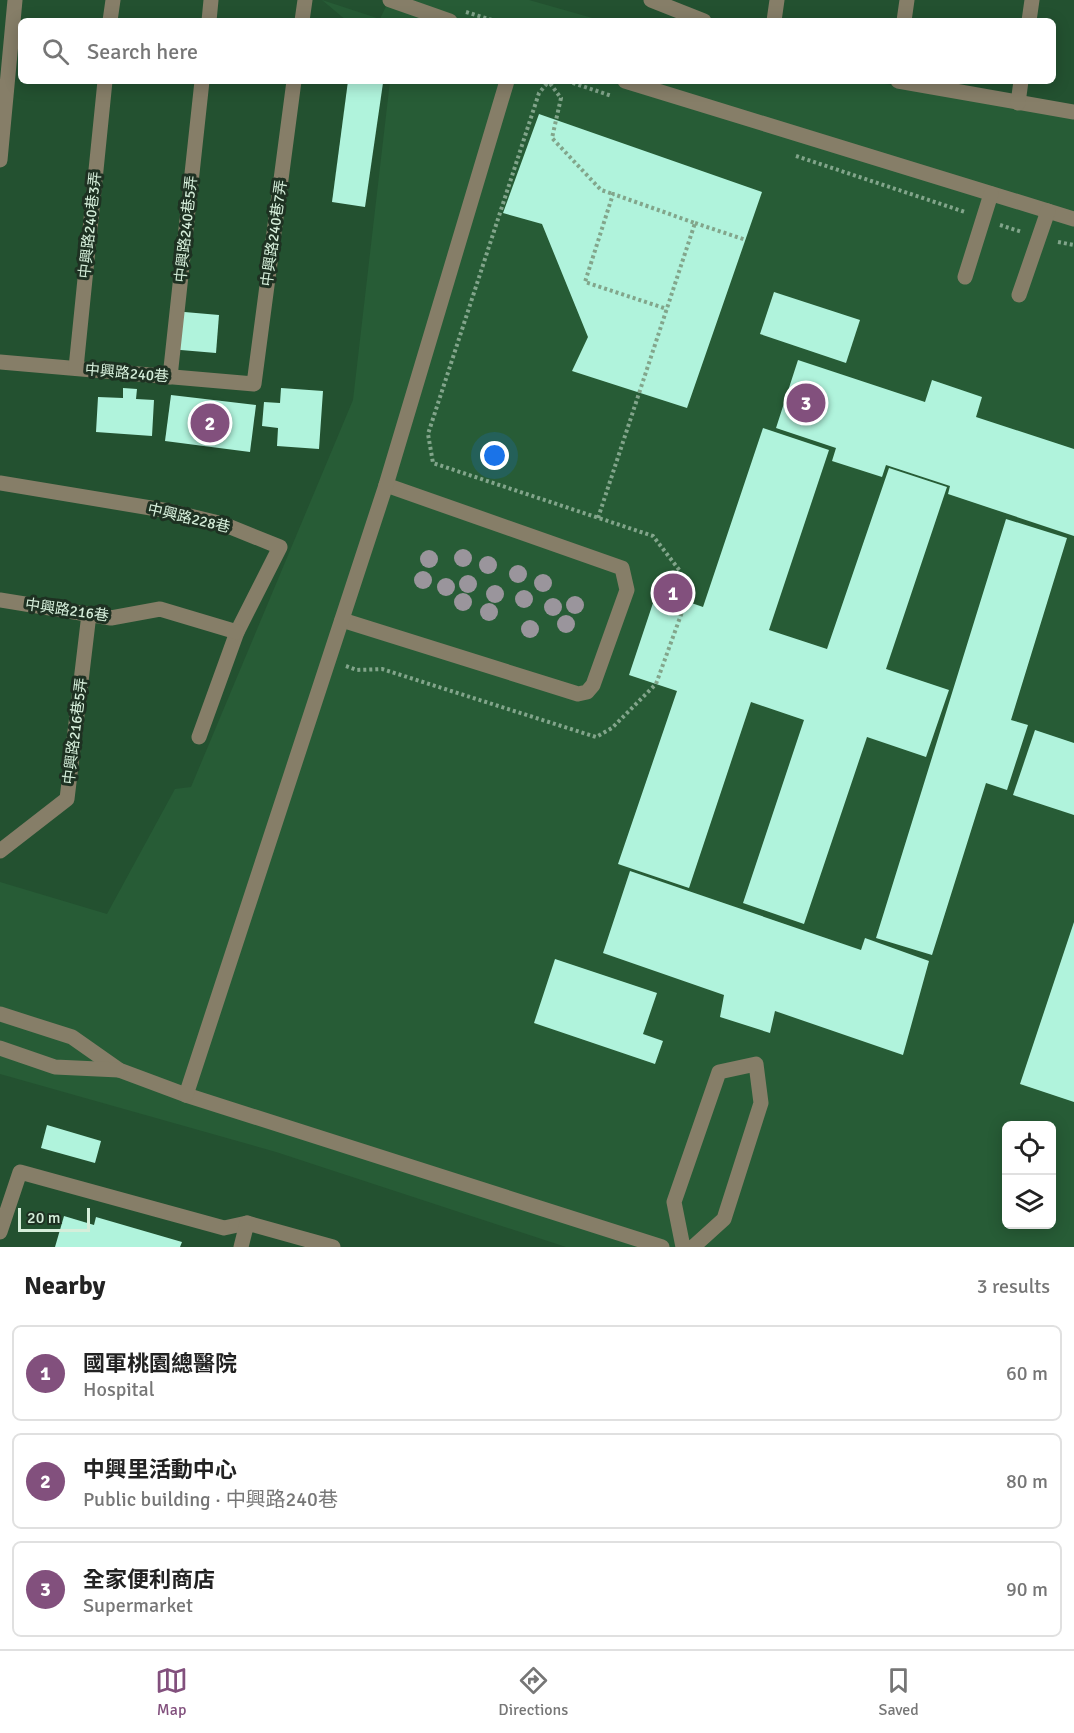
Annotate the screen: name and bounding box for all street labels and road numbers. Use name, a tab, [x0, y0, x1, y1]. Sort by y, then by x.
street label: 中興路240巷3弄	[75, 171, 105, 279]
street label: 中興路240巷5弄	[171, 175, 201, 283]
street label: 中興路240巷7弄	[258, 179, 290, 287]
street label: 中興路240巷	[84, 360, 170, 386]
street label: 中興路228巷	[146, 500, 232, 536]
street label: 中興路216巷	[24, 595, 110, 625]
street label: 中興路216巷5弄	[60, 677, 90, 785]

